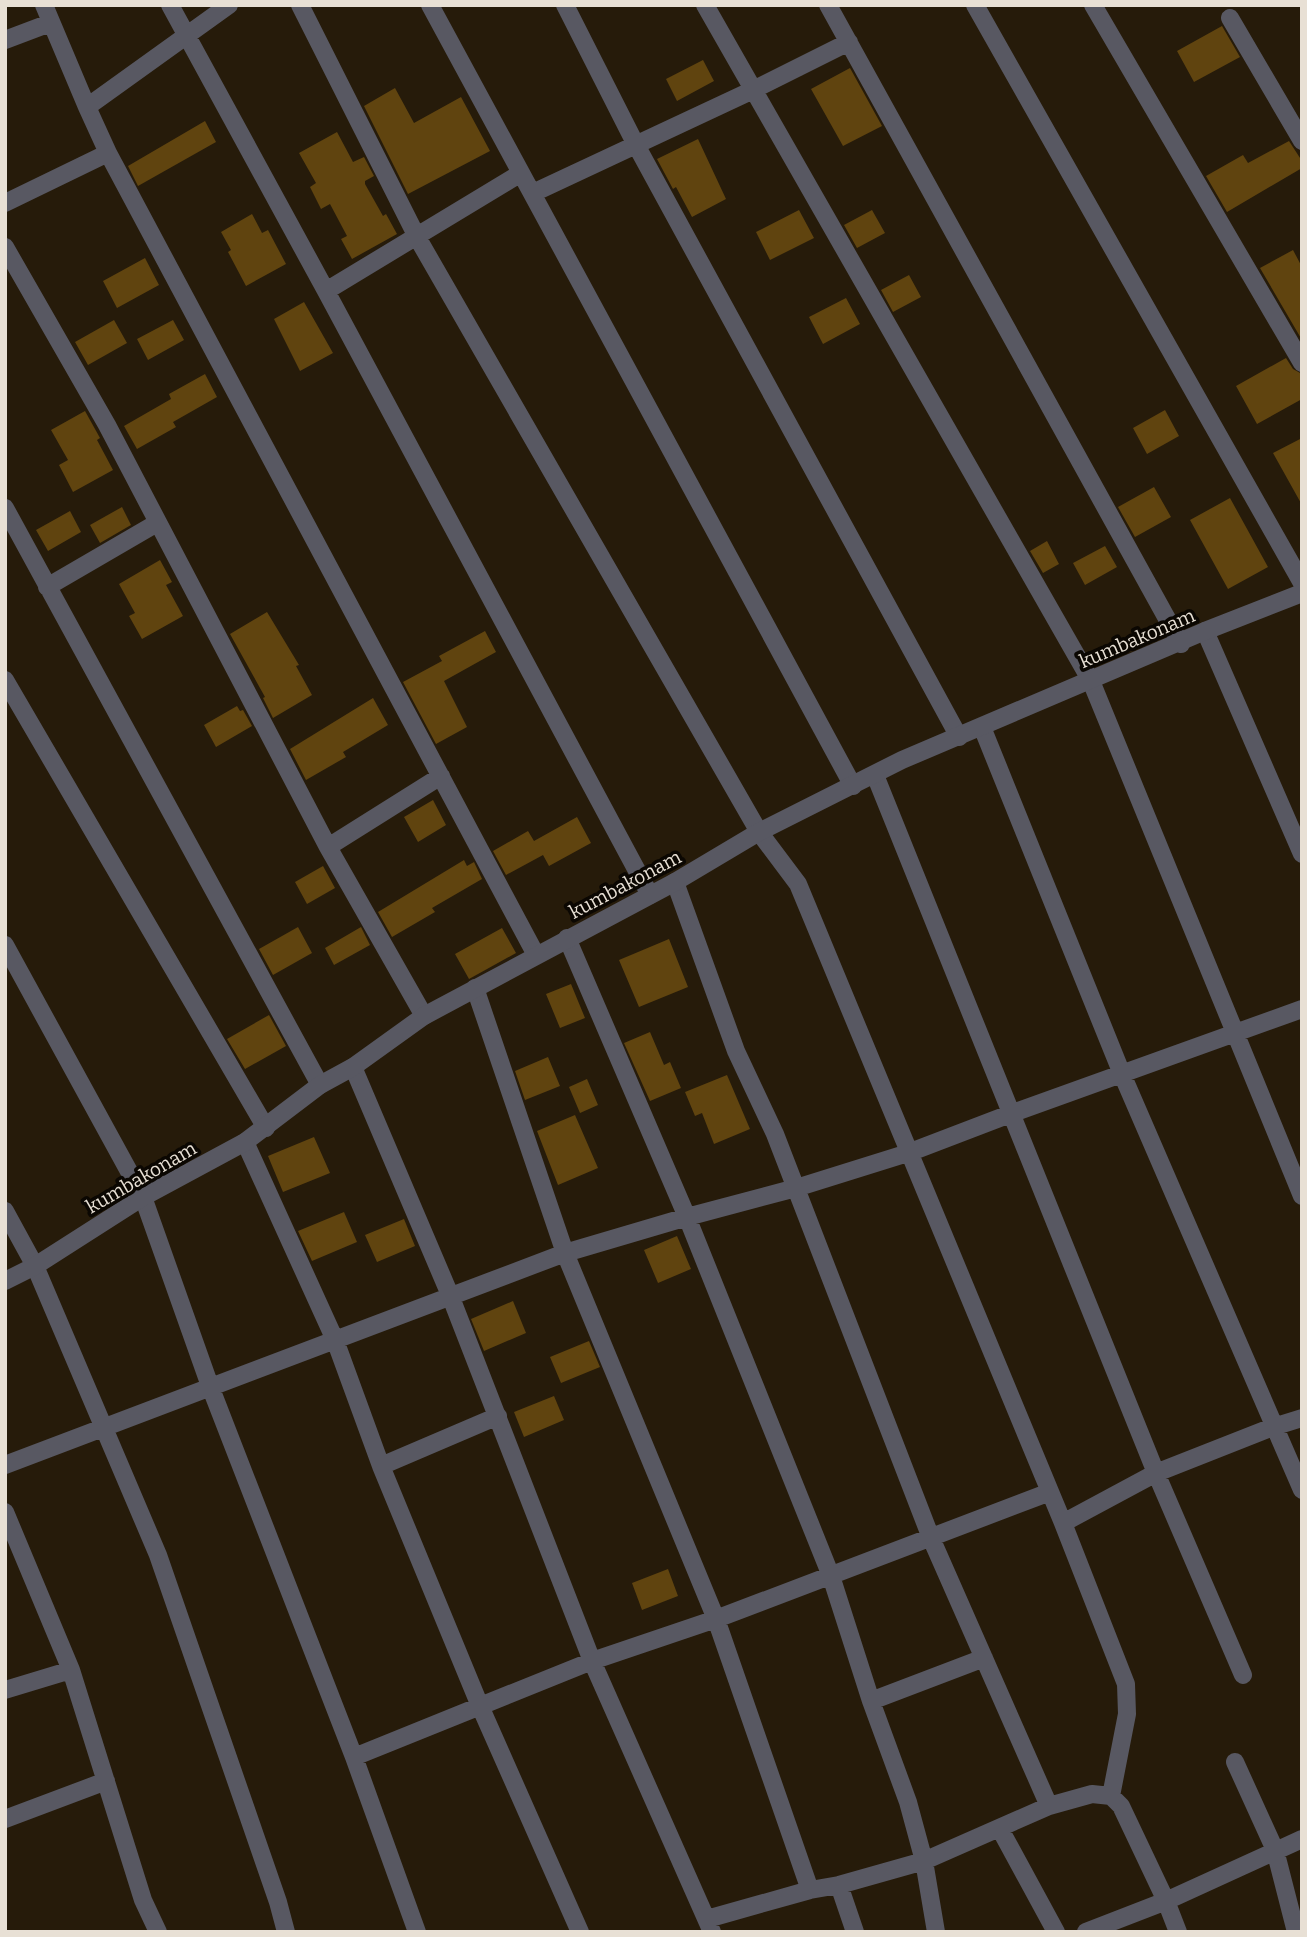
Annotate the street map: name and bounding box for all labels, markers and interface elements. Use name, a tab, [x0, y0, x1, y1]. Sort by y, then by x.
street label: kumbakonam	[1076, 604, 1198, 673]
street label: kumbakonam	[565, 845, 685, 924]
street label: kumbakonam	[82, 1137, 200, 1218]

